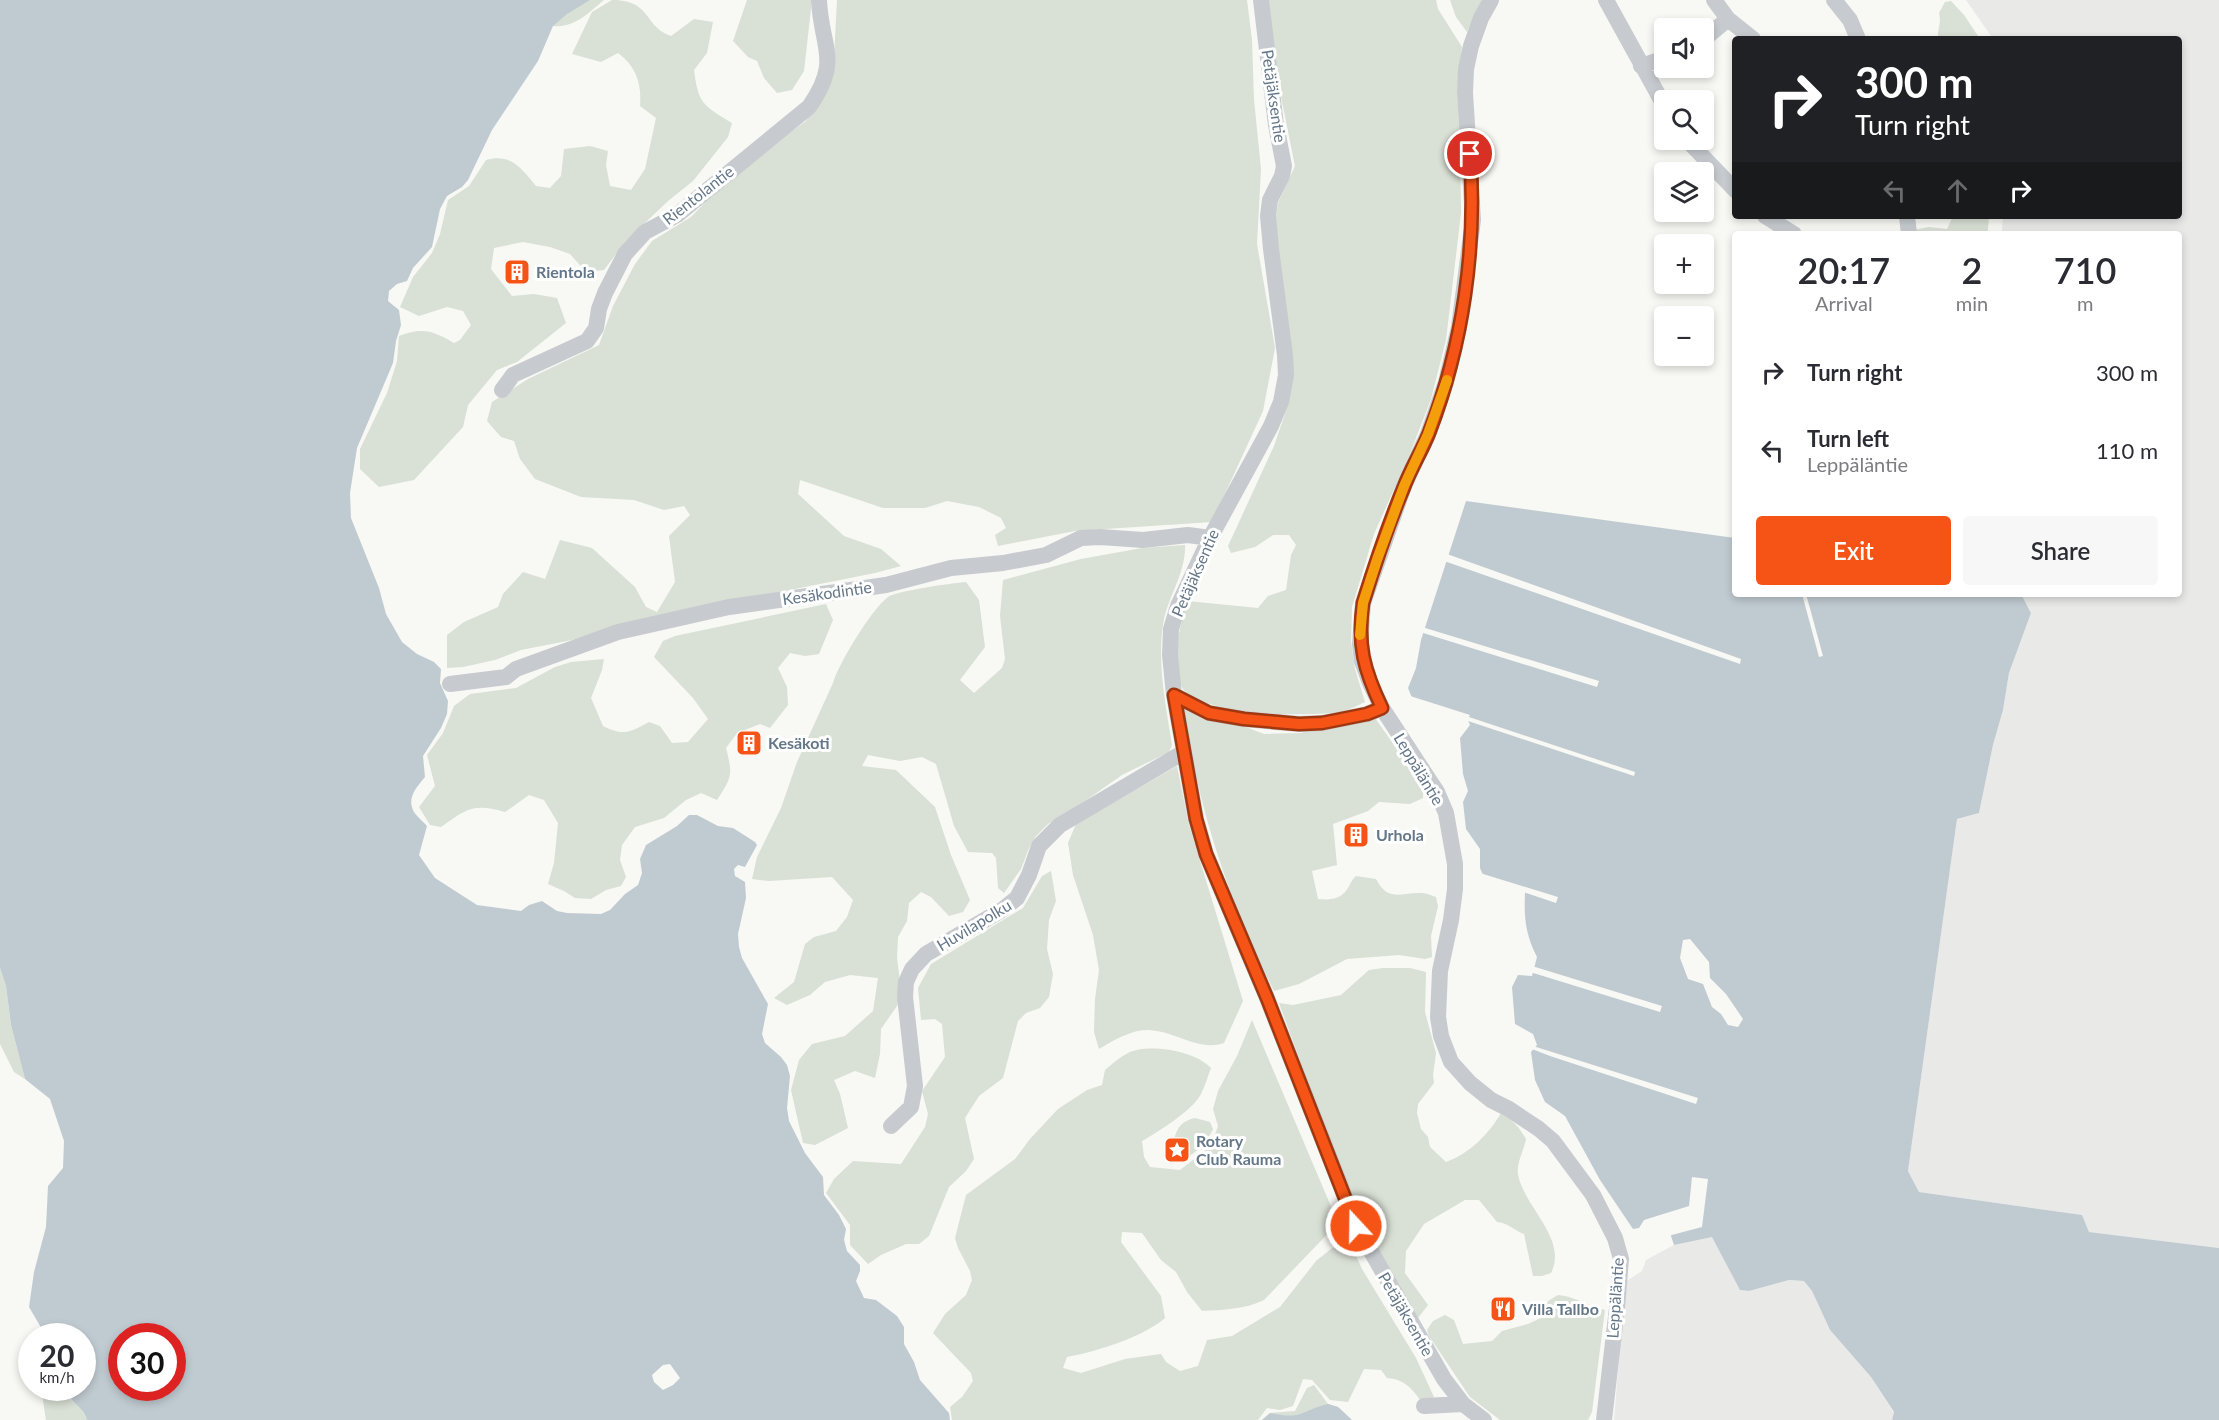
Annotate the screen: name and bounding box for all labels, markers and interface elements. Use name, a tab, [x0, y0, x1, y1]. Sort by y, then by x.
map controls	[1654, 18, 1714, 366]
button: sound	[1654, 18, 1714, 78]
street label: Petäjäksentie	[1259, 48, 1290, 144]
text: 300 m	[1855, 57, 1973, 107]
icon: right	[1756, 60, 1834, 138]
button: search	[1654, 90, 1714, 150]
text: Turn right	[1855, 108, 1970, 141]
pin	[1444, 128, 1495, 179]
icon: arrive	[1453, 137, 1486, 170]
street label: Rientolantie	[658, 161, 737, 228]
button: layers	[1654, 162, 1714, 222]
icon: left	[1878, 174, 1911, 207]
icon: ahead	[1941, 174, 1974, 207]
icon: right	[2004, 174, 2037, 207]
button: +	[1654, 234, 1714, 294]
text: 20:17	[1798, 248, 1890, 292]
text: 2	[1962, 248, 1982, 292]
text: 710	[2054, 248, 2116, 292]
building icon: Rientola	[502, 257, 532, 287]
place label: Rientola	[536, 262, 595, 281]
text: Arrival	[1815, 291, 1873, 315]
text: min	[1956, 291, 1988, 315]
text: m	[2077, 291, 2093, 315]
button: −	[1654, 306, 1714, 366]
icon: right	[1756, 356, 1789, 389]
text: Turn right	[1807, 359, 1902, 386]
text: 300 m	[2096, 359, 2158, 386]
text: Turn left	[1807, 425, 1889, 452]
icon: left	[1756, 434, 1789, 467]
text: 110 m	[2096, 437, 2158, 464]
text: Leppäläntie	[1807, 452, 1908, 476]
button: Exit	[1756, 516, 1951, 585]
button: Share	[1963, 516, 2158, 585]
street label: Petäjäksentie	[1167, 526, 1222, 619]
street label: Kesäkodintie	[781, 577, 873, 608]
building icon: Kesäkoti	[734, 728, 764, 758]
street label: Leppäläntie	[1390, 729, 1448, 808]
place label: Kesäkoti	[768, 733, 830, 752]
building icon: Urhola	[1341, 820, 1371, 850]
place label: Urhola	[1376, 825, 1424, 844]
street label: Huvilapolku	[933, 895, 1015, 954]
place label: Rotary Club Rauma	[1196, 1131, 1281, 1168]
place icon: Rotary Club Rauma	[1162, 1135, 1192, 1165]
position arrow	[1324, 1194, 1388, 1258]
street label: Leppäläntie	[1602, 1257, 1627, 1339]
street label: Petäjäksentie	[1375, 1268, 1438, 1359]
restaurant icon: Villa Tallbo	[1488, 1294, 1518, 1324]
place label: Villa Tallbo	[1521, 1299, 1599, 1318]
speed limit sign: 30	[108, 1323, 186, 1401]
text: 20	[40, 1337, 74, 1373]
text: km/h	[39, 1368, 75, 1386]

